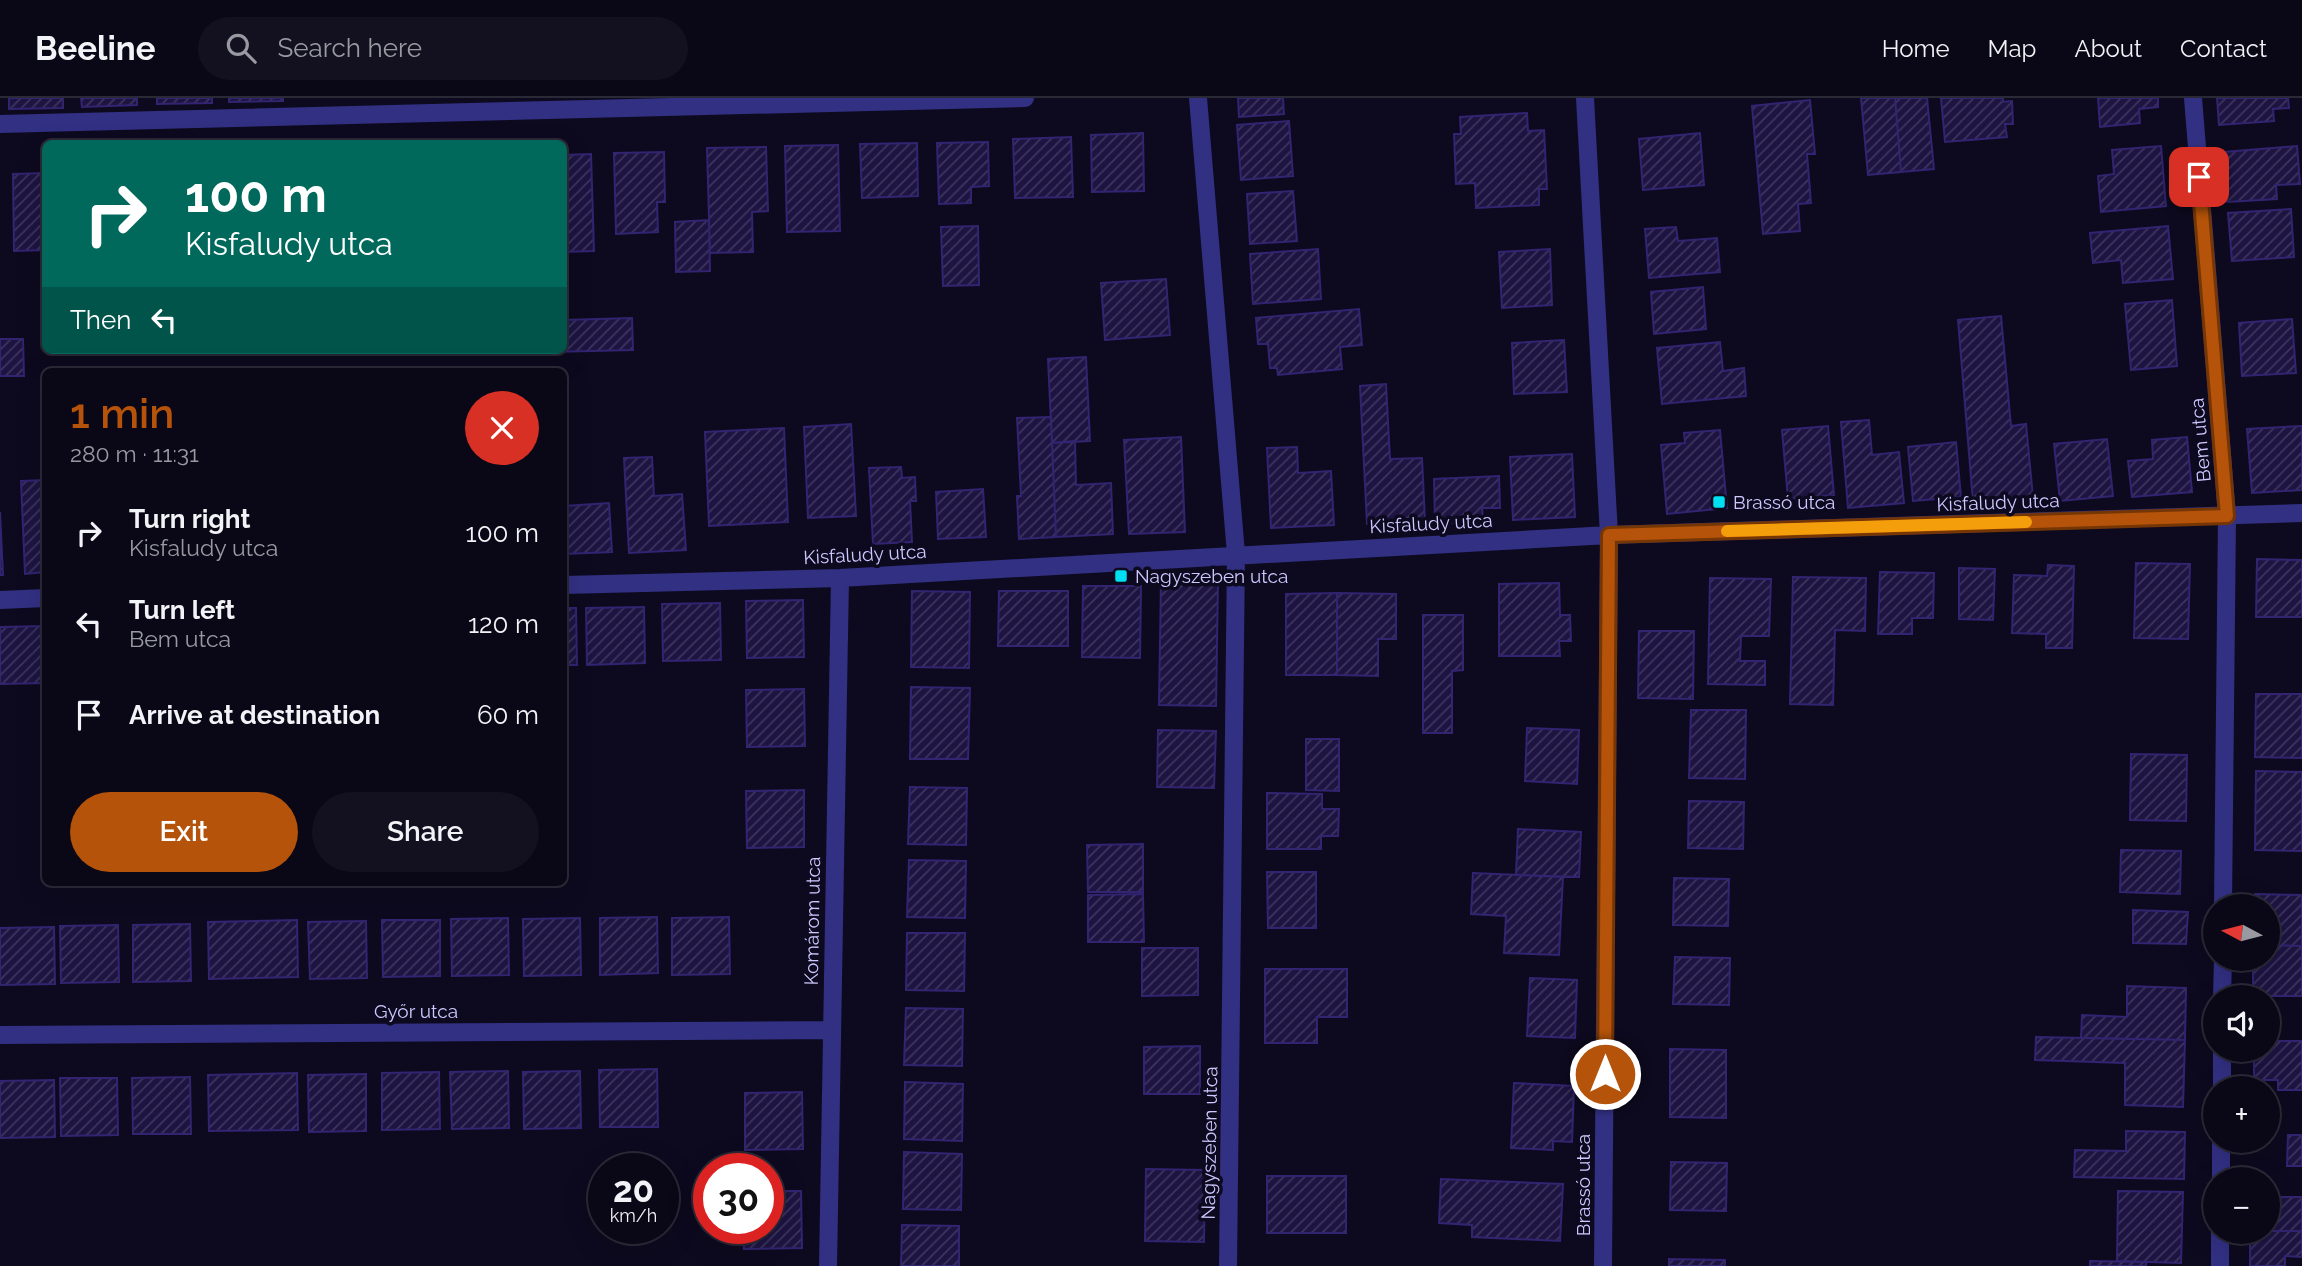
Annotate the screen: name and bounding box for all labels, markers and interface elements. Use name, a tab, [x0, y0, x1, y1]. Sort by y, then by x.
search box	[198, 17, 688, 80]
text: Beeline	[35, 29, 156, 68]
icon: search	[222, 29, 260, 67]
text: Search here	[278, 33, 422, 63]
text: Home	[1882, 34, 1950, 63]
text: Map	[1988, 34, 2036, 63]
text: About	[2074, 34, 2142, 63]
text: Contact	[2180, 34, 2267, 63]
pin	[2169, 147, 2229, 207]
icon: arrive	[2180, 158, 2218, 196]
text: 100 m	[185, 166, 327, 223]
icon: right	[70, 168, 161, 259]
text: Kisfaludy utca	[185, 225, 393, 262]
icon: left	[145, 301, 183, 339]
text: Then	[70, 305, 131, 335]
text: 1 min	[70, 389, 174, 438]
button: close	[465, 391, 539, 465]
street label: Bem utca	[2185, 397, 2215, 483]
text: 280 m · 11:31	[70, 440, 199, 467]
street label: Kisfaludy utca	[1936, 489, 2060, 515]
place label: Brassó utca	[1733, 491, 1835, 513]
marker: Brassó utca	[1711, 494, 1727, 510]
text: Turn right	[129, 504, 250, 534]
street label: Kisfaludy utca	[1369, 509, 1493, 537]
icon: right	[70, 514, 108, 552]
text: 100 m	[466, 518, 539, 548]
text: Kisfaludy utca	[129, 534, 278, 561]
street label: Kisfaludy utca	[803, 540, 927, 568]
place label: Nagyszeben utca	[1135, 565, 1288, 587]
marker: Nagyszeben utca	[1113, 568, 1129, 584]
text: Turn left	[129, 595, 235, 625]
icon: left	[70, 605, 108, 643]
text: 120 m	[468, 609, 539, 639]
text: Bem utca	[129, 625, 231, 652]
icon: arrive	[70, 696, 108, 734]
text: Arrive at destination	[129, 700, 380, 730]
text: 60 m	[477, 700, 539, 730]
button: Exit	[70, 792, 298, 872]
button: Share	[312, 792, 539, 872]
street label: Komárom utca	[800, 856, 824, 986]
north arrow	[2203, 894, 2280, 971]
map controls	[2203, 894, 2280, 1244]
button: sound	[2203, 985, 2280, 1062]
street label: Győr utca	[374, 1000, 458, 1022]
position arrow	[1568, 1037, 1642, 1111]
street label: Nagyszeben utca	[1197, 1066, 1221, 1220]
button: +	[2203, 1076, 2280, 1153]
street label: Brassó utca	[1572, 1134, 1594, 1236]
speed limit sign: 30	[693, 1153, 784, 1244]
button: −	[2203, 1167, 2280, 1244]
text: 20	[613, 1169, 654, 1210]
text: km/h	[610, 1205, 657, 1226]

